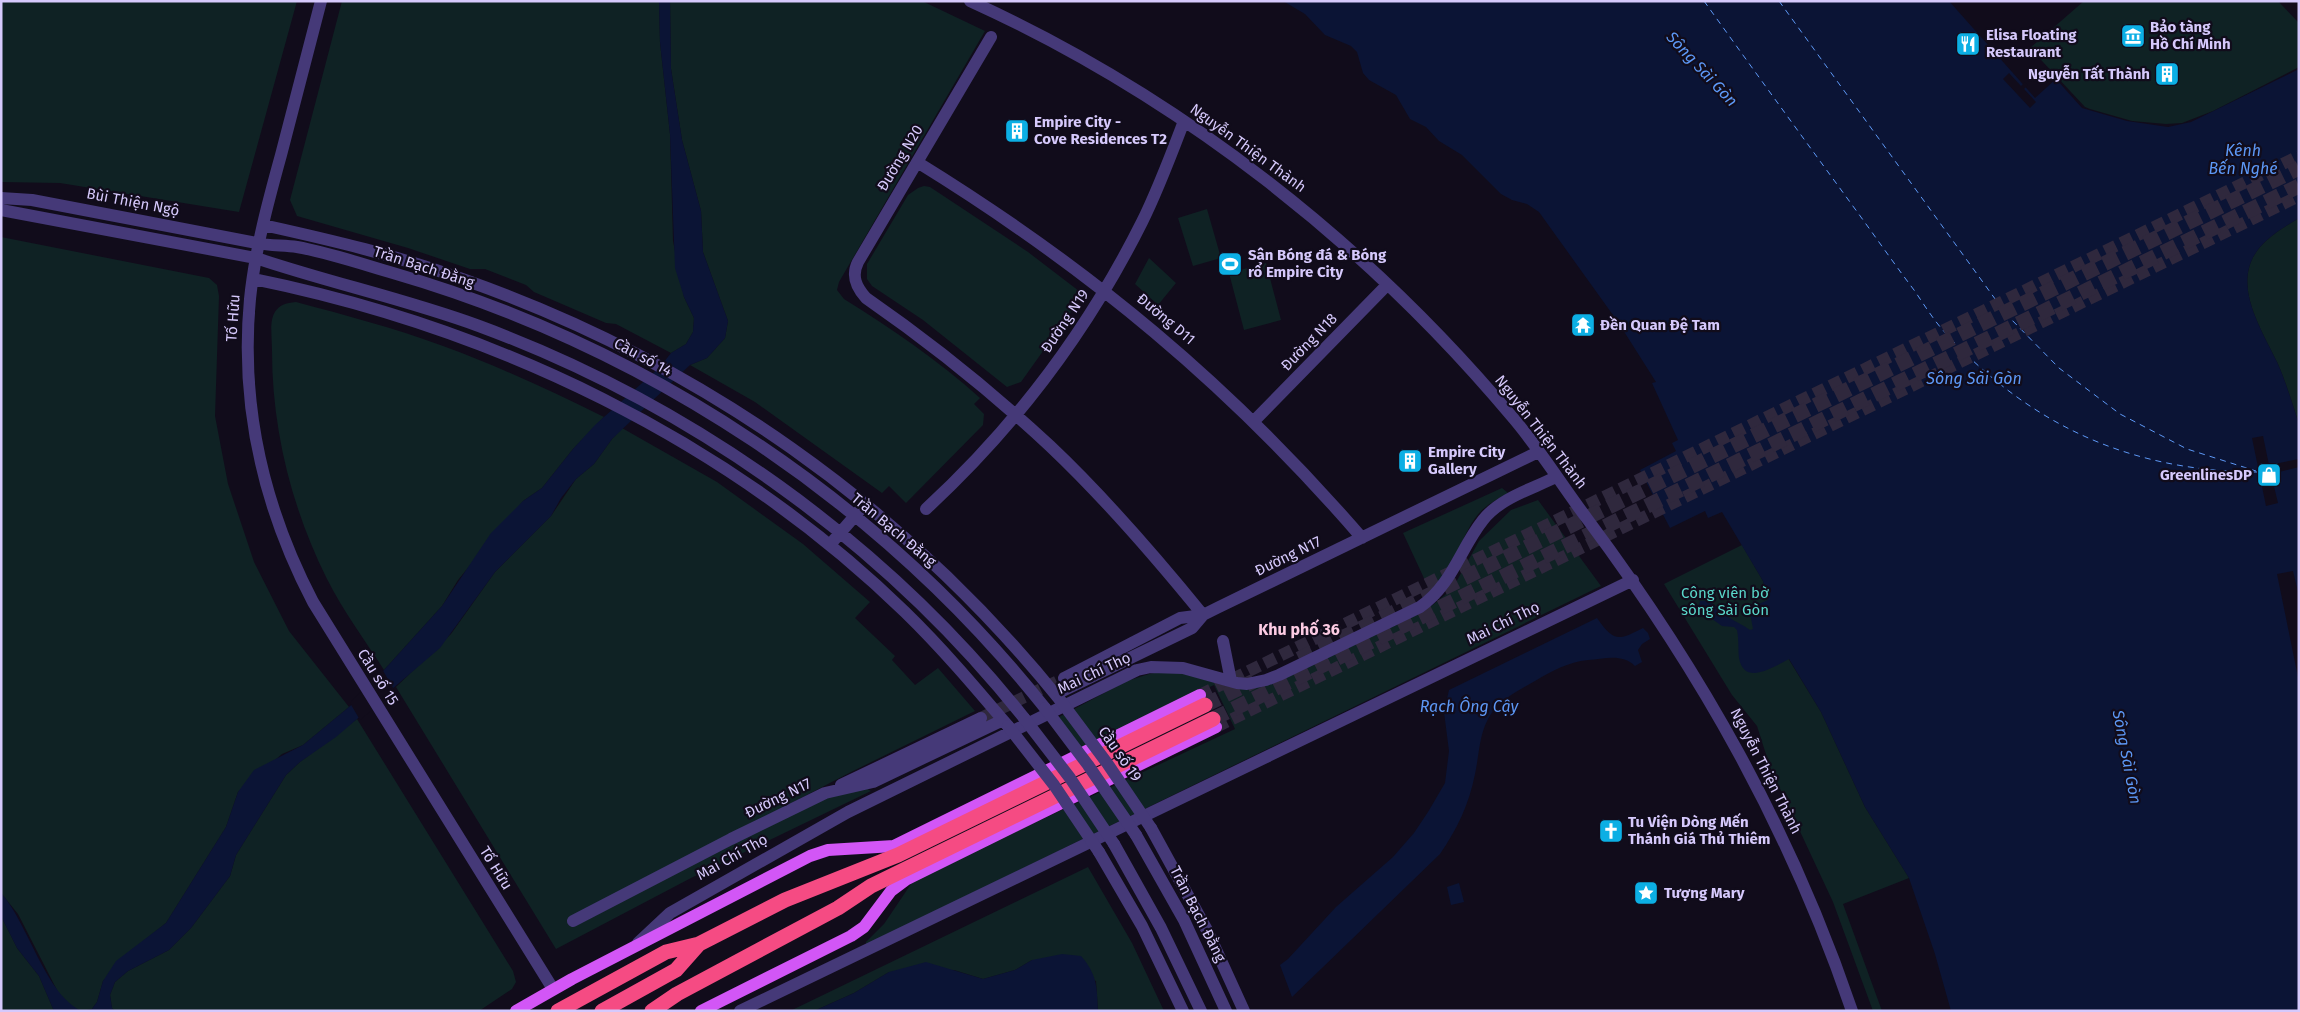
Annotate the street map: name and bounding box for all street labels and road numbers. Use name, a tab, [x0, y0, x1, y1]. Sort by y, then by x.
street label: Nguyễn Thiện Thành	[1187, 100, 1309, 196]
street label: Đường N20	[873, 122, 927, 194]
street label: Bùi Thiện Ngộ	[85, 184, 181, 220]
street label: Trần Bạch Đằng	[371, 242, 477, 292]
street label: Đường N19	[1037, 286, 1093, 356]
street label: Đường D11	[1133, 290, 1199, 348]
street label: Tố Hữu	[222, 294, 244, 342]
street label: Đường N18	[1277, 309, 1341, 375]
street label: Cầu số 14	[611, 334, 675, 380]
street label: Nguyễn Thiện Thành	[1491, 372, 1591, 492]
street label: Trần Bạch Đằng	[848, 489, 940, 571]
street label: Đường N17	[1252, 532, 1324, 580]
street label: Mai Chí Thọ	[1464, 598, 1542, 648]
street label: Cầu số 15	[354, 646, 402, 708]
street label: Mai Chí Thọ	[1055, 648, 1133, 698]
street label: Nguyễn Thiện Thành	[1726, 705, 1806, 837]
street label: Cầu số 19	[1094, 723, 1146, 785]
street label: Đường N17	[742, 774, 814, 822]
street label: Mai Chí Thọ	[693, 830, 771, 884]
street label: Tố Hữu	[476, 843, 516, 893]
street label: Trần Bạch Đằng	[1166, 863, 1230, 965]

